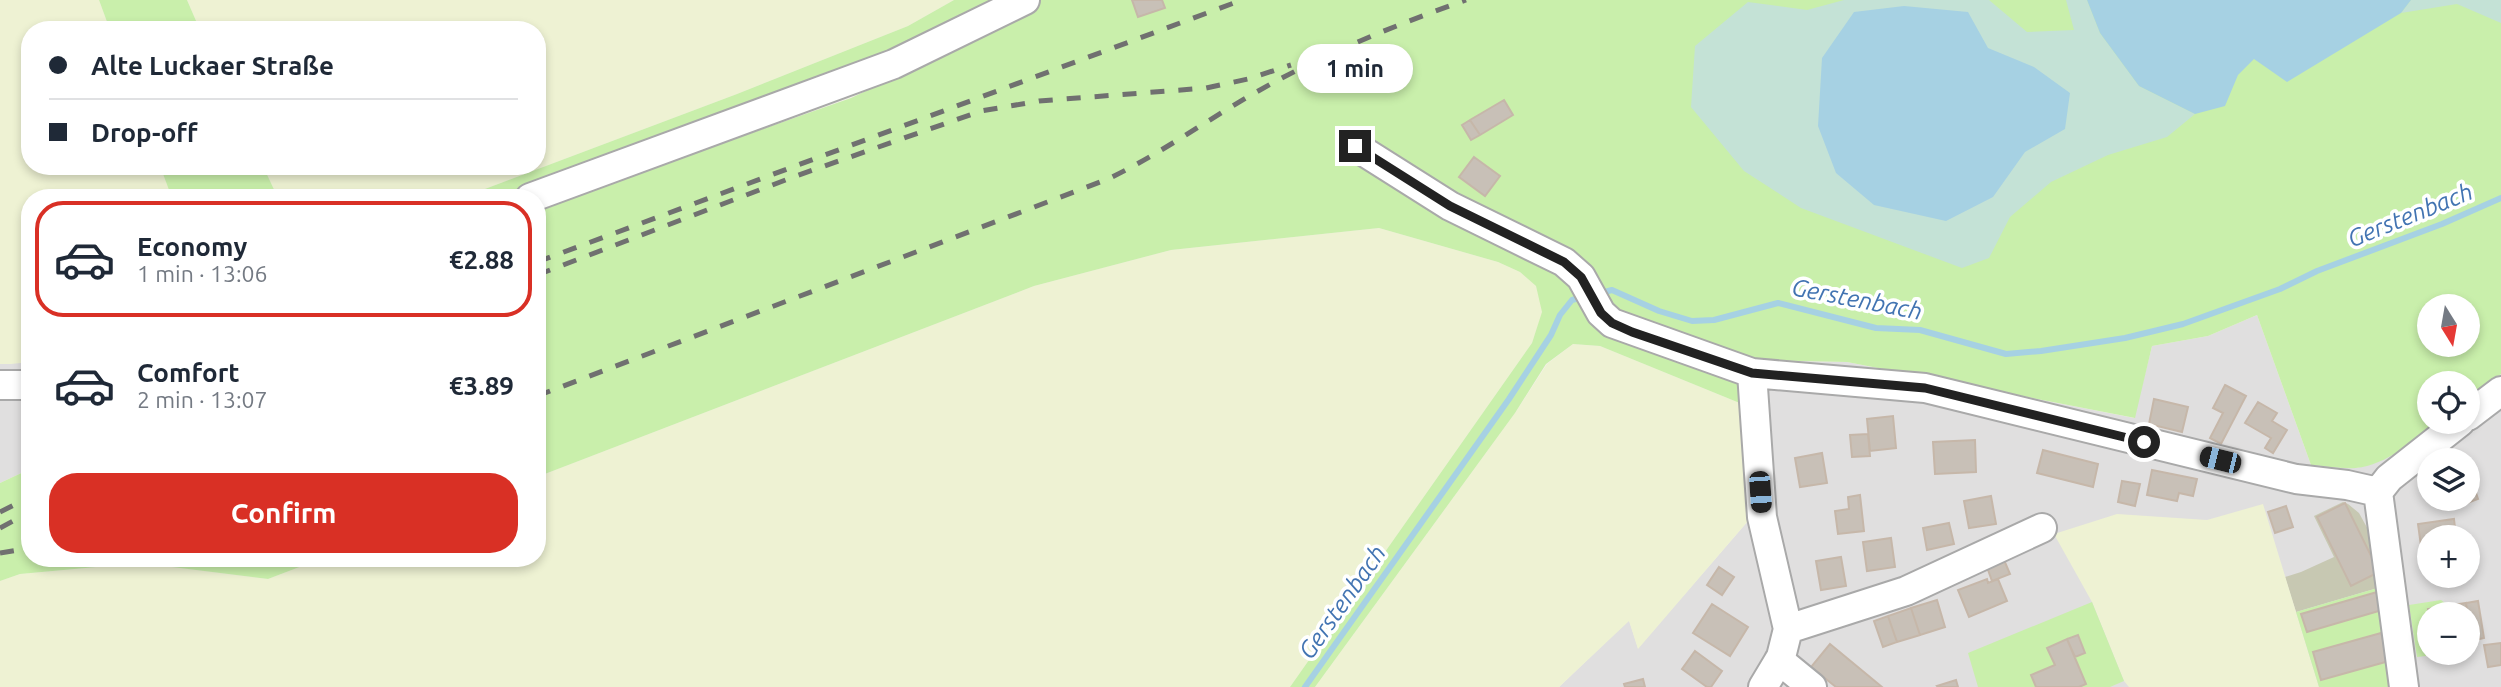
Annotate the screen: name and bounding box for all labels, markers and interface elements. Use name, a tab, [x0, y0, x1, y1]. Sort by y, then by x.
callout: 1 min	[1297, 44, 1413, 94]
text: Alte Luckaer Straße	[91, 51, 334, 80]
text: 1 min	[1326, 56, 1384, 81]
text: Drop-off	[91, 118, 198, 147]
route end	[1339, 130, 1371, 162]
water label: Gerstenbach	[2344, 178, 2476, 252]
icon: car	[53, 228, 116, 291]
text: Economy	[137, 232, 247, 261]
text: €2.88	[449, 245, 514, 274]
text: 1 min · 13:06	[137, 261, 268, 286]
water label: Gerstenbach	[1789, 273, 1925, 325]
north arrow	[2417, 294, 2480, 357]
map controls	[2417, 294, 2480, 665]
icon: car	[53, 354, 116, 417]
text: Comfort	[137, 358, 240, 387]
text: €3.89	[449, 371, 514, 400]
button: locate	[2417, 371, 2480, 434]
text: 2 min · 13:07	[137, 387, 268, 412]
route start	[2128, 426, 2160, 458]
car	[2198, 445, 2243, 475]
button: layers	[2417, 448, 2480, 511]
car	[1749, 470, 1772, 514]
button: Confirm	[49, 473, 518, 553]
button: +	[2417, 525, 2480, 588]
water label: Gerstenbach	[1293, 540, 1391, 664]
button: −	[2417, 602, 2480, 665]

